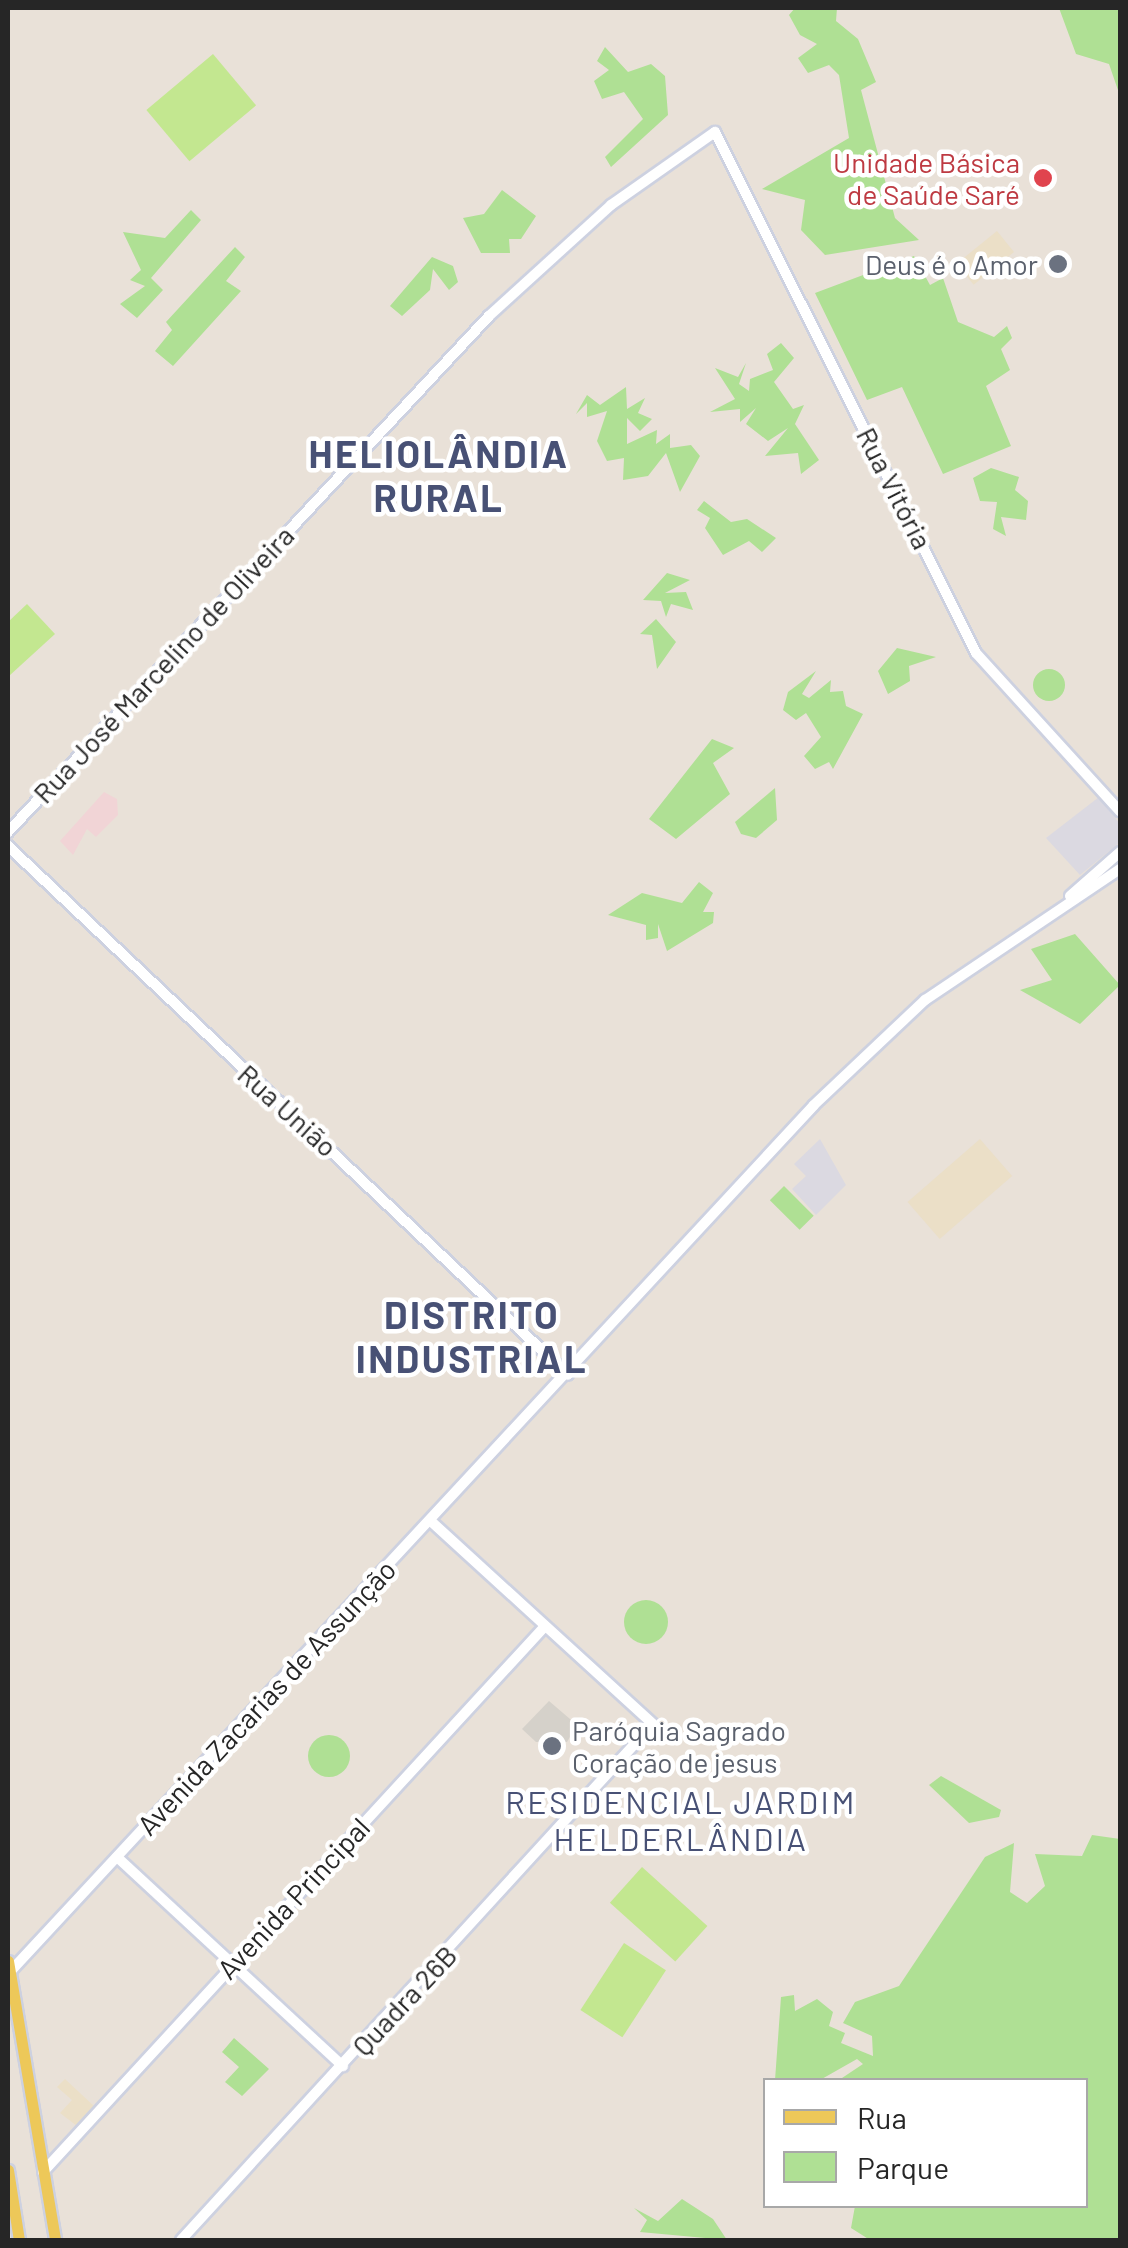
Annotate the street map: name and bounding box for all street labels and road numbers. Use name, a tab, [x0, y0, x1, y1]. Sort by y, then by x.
street label: Rua Vitória	[850, 422, 940, 554]
street label: Rua José Marcelino de Oliveira	[26, 518, 300, 810]
street label: Rua União	[232, 1057, 344, 1163]
street label: Avenida Zacarias de Assunção	[130, 1553, 402, 1841]
street label: Avenida Principal	[210, 1810, 376, 1986]
street label: Quadra 26B	[345, 1938, 463, 2062]

